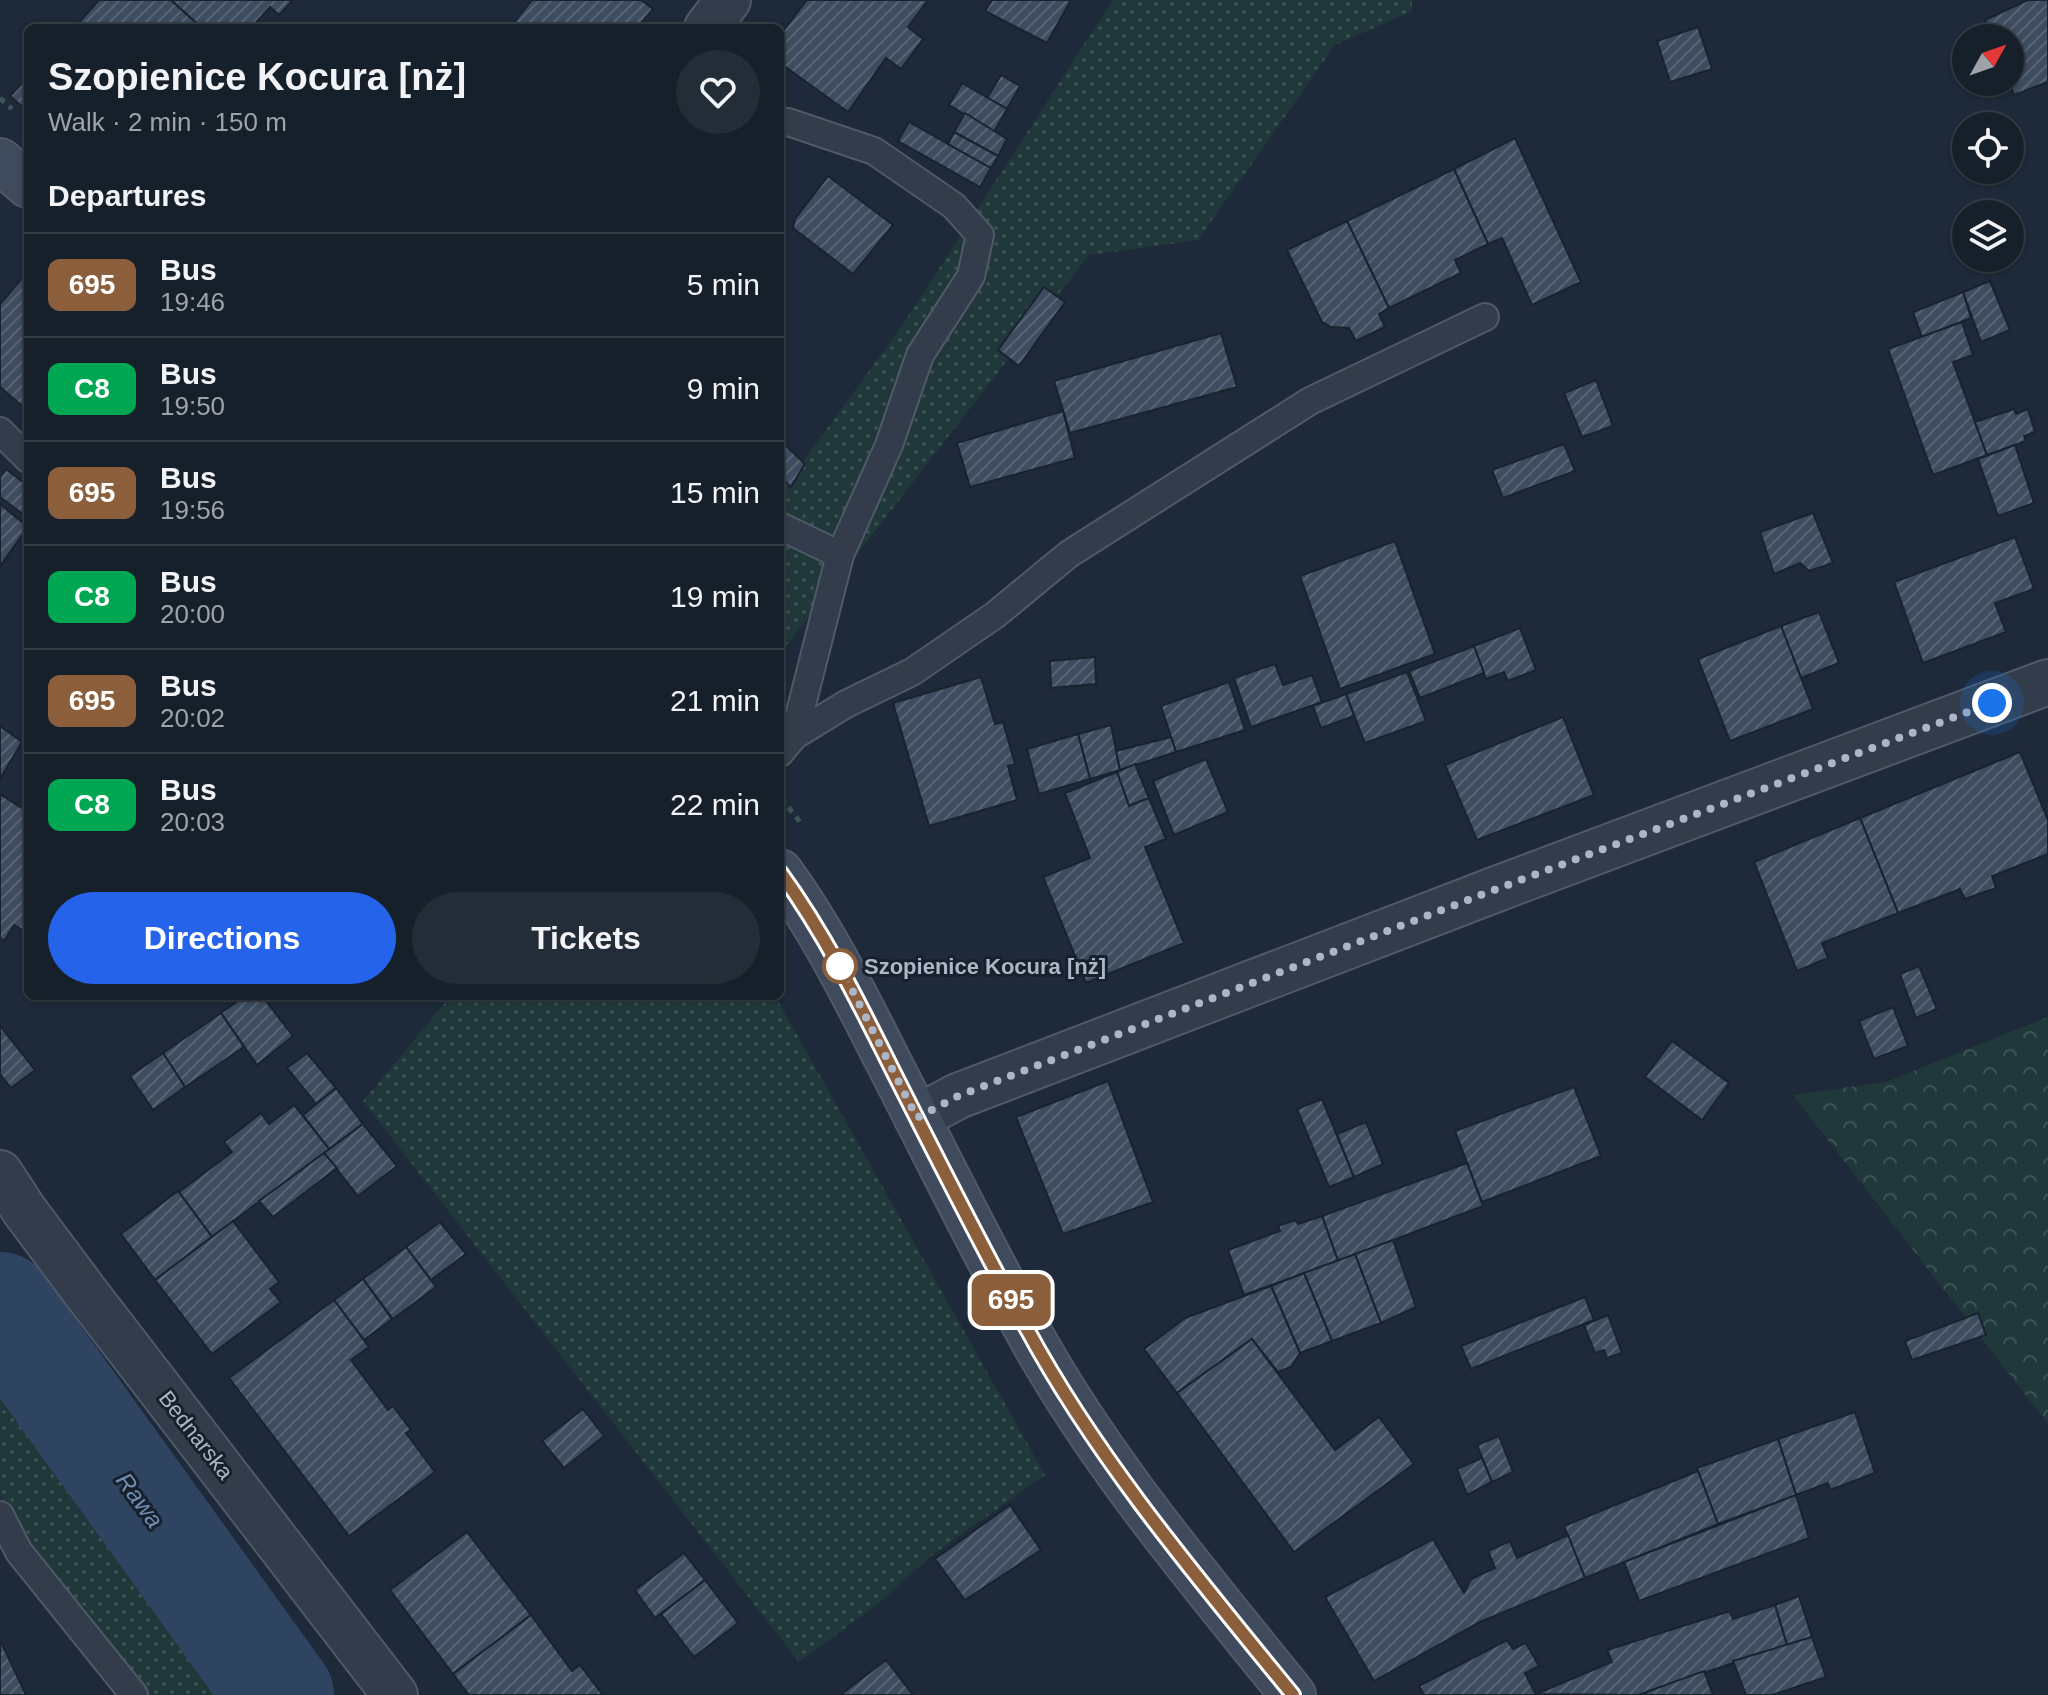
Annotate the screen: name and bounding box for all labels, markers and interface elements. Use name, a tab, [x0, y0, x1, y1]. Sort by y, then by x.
north arrow	[1952, 24, 2024, 96]
map controls	[1952, 24, 2024, 272]
button: heart	[676, 50, 760, 134]
text: Szopienice Kocura [nż]	[48, 56, 466, 98]
text: Walk · 2 min · 150 m	[48, 107, 287, 137]
button: locate	[1952, 112, 2024, 184]
text: Departures	[48, 179, 206, 212]
button: layers	[1952, 200, 2024, 272]
text: Bus	[160, 253, 217, 286]
text: 5 min	[687, 268, 760, 301]
text: 695	[69, 269, 115, 300]
text: 19:46	[160, 287, 225, 317]
text: Bus	[160, 357, 217, 390]
text: 9 min	[687, 372, 760, 405]
text: C8	[74, 373, 110, 404]
text: 19:50	[160, 391, 225, 421]
text: Bus	[160, 461, 217, 494]
text: 15 min	[670, 476, 760, 509]
text: 695	[69, 477, 115, 508]
text: 19:56	[160, 495, 225, 525]
text: Bus	[160, 565, 217, 598]
text: 19 min	[670, 580, 760, 613]
text: C8	[74, 581, 110, 612]
text: 20:00	[160, 599, 225, 629]
text: Bus	[160, 669, 217, 702]
your location	[1972, 683, 2012, 723]
text: 21 min	[670, 684, 760, 717]
text: 695	[69, 685, 115, 716]
text: 20:02	[160, 703, 225, 733]
text: Bus	[160, 773, 217, 806]
text: 22 min	[670, 788, 760, 821]
text: C8	[74, 789, 110, 820]
text: 20:03	[160, 807, 225, 837]
button: Directions	[48, 892, 396, 984]
button: Tickets	[412, 892, 760, 984]
marker: Szopienice Kocura [nż]	[823, 949, 857, 983]
place label: Szopienice Kocura [nż]	[864, 954, 1106, 979]
line badge: 695	[965, 1274, 1057, 1326]
text: 695	[988, 1284, 1034, 1315]
street label: Bednarska	[154, 1386, 239, 1485]
water label: Rawa	[111, 1467, 169, 1533]

